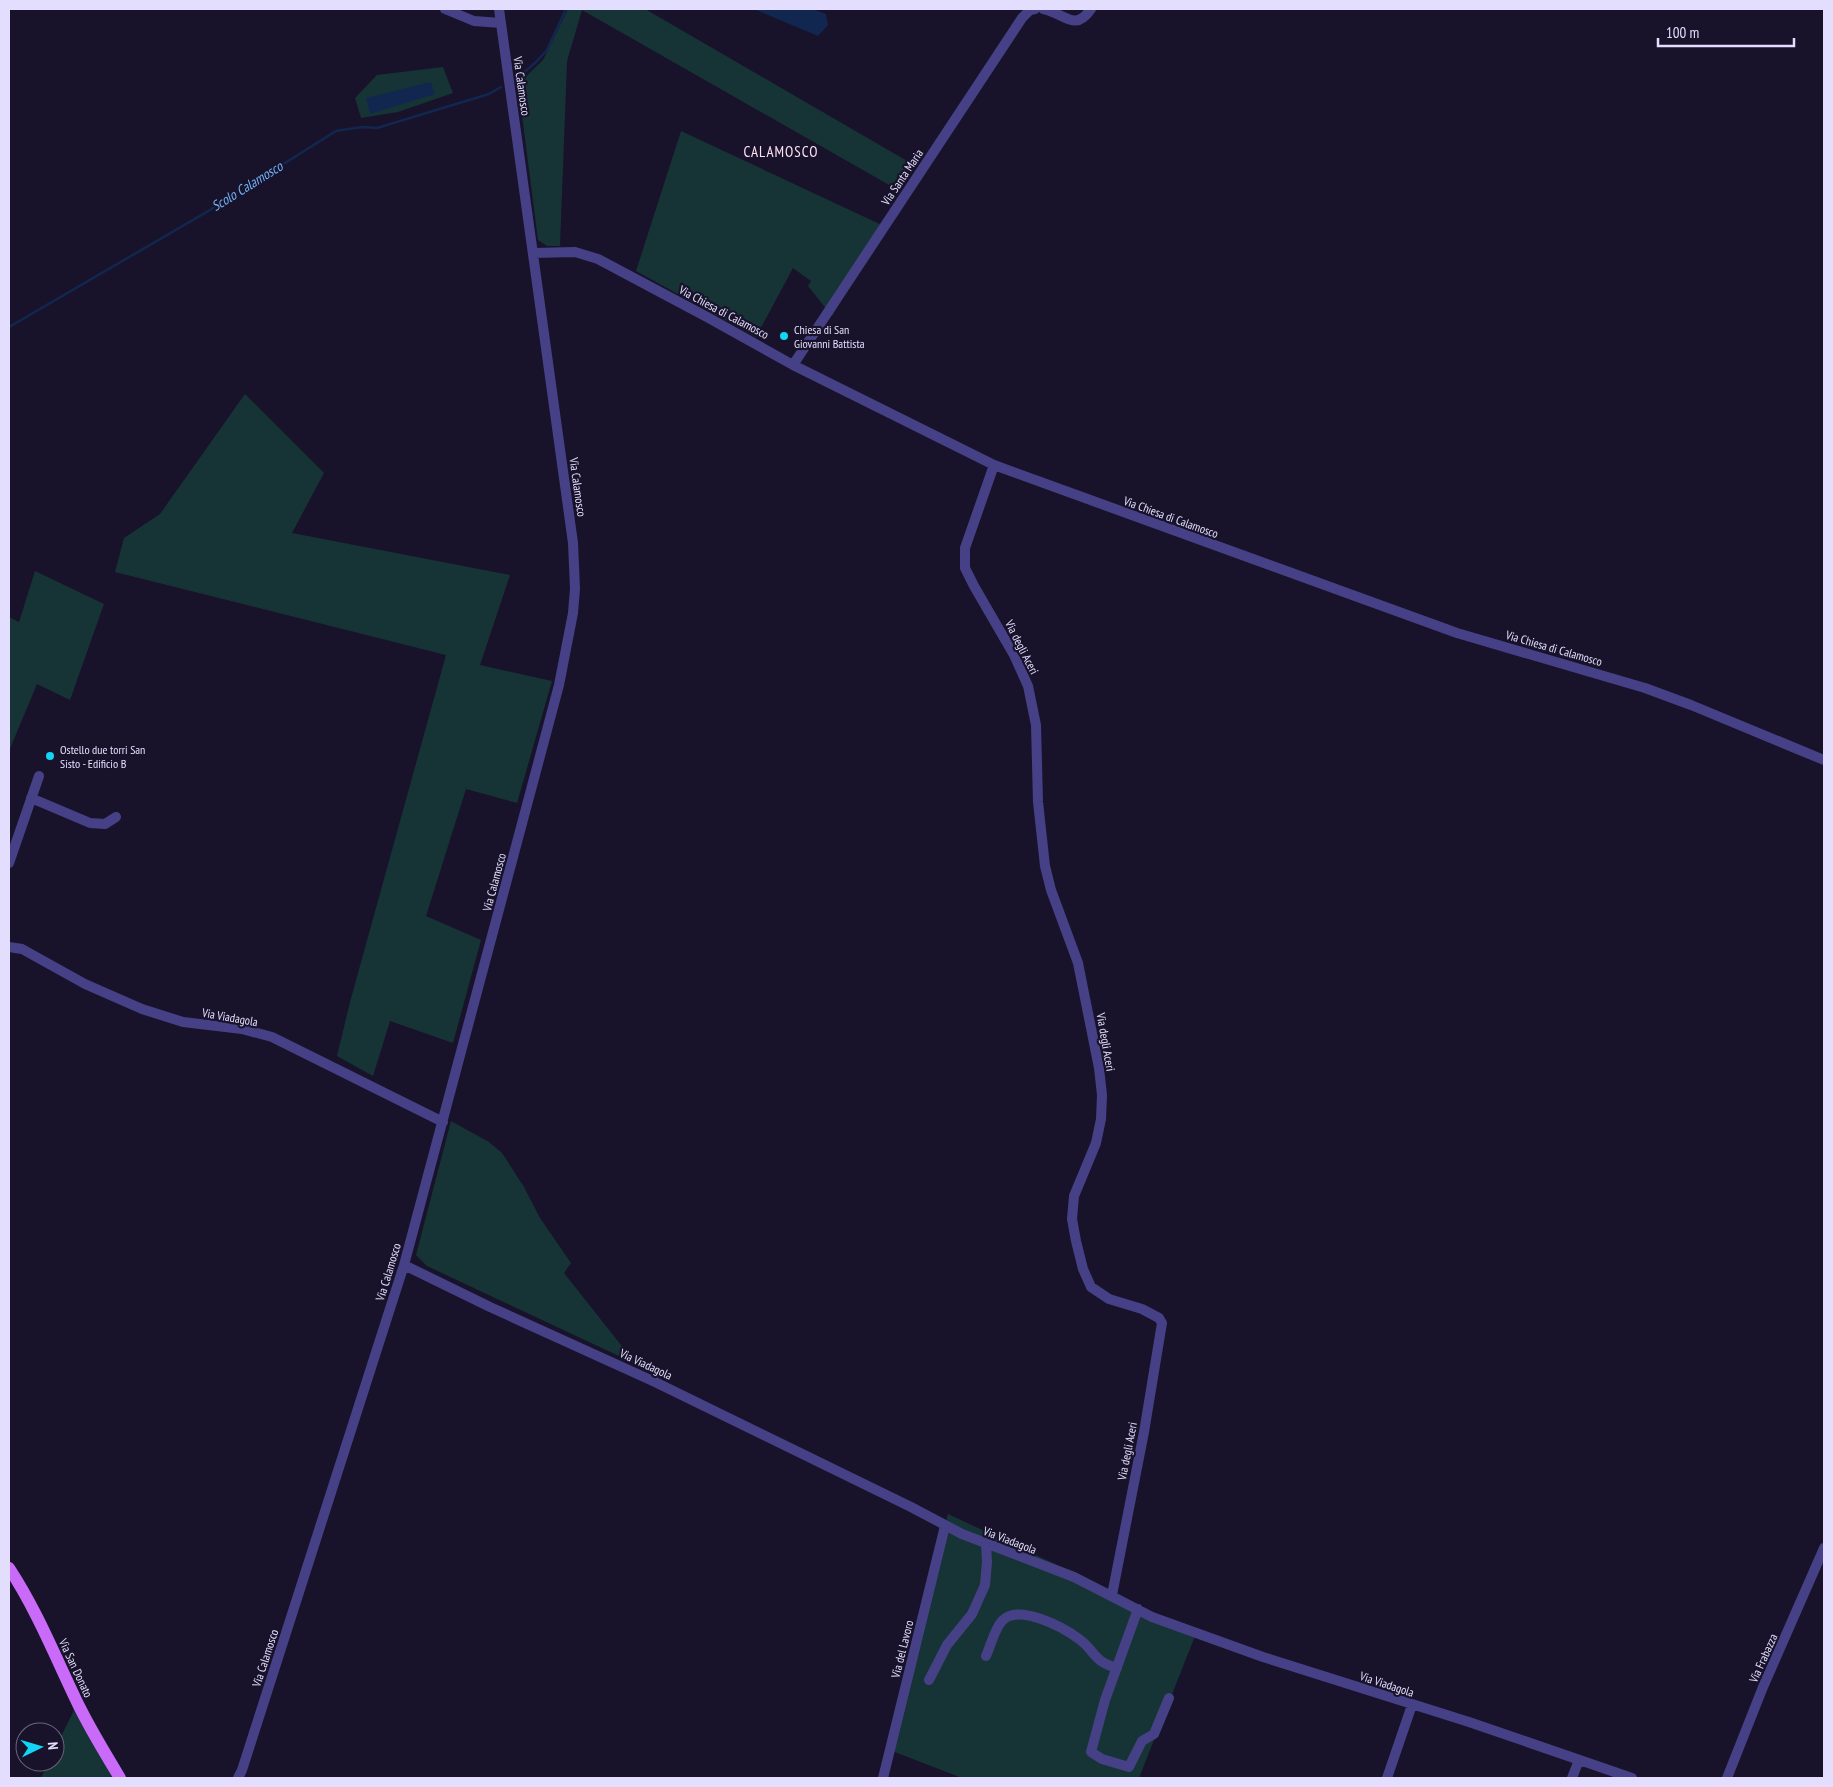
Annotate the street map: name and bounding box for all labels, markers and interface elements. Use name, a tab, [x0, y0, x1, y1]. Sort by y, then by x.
scale bar	[1658, 15, 1794, 47]
text: 100 m	[1666, 23, 1699, 42]
street label: Via Calamosco	[510, 54, 534, 117]
district label: CALAMOSCO	[744, 142, 819, 161]
street label: Via Santa Maria	[877, 146, 926, 209]
water label: Scolo Calamosco	[208, 157, 287, 215]
street label: Via Chiesa di Calamosco	[676, 282, 772, 342]
place label: Chiesa di San Giovanni Battista	[794, 322, 865, 351]
marker: Chiesa di San Giovanni Battista	[778, 330, 790, 342]
street label: Via Calamosco	[566, 455, 590, 518]
street label: Via Chiesa di Calamosco	[1121, 493, 1220, 541]
street label: Via degli Aceri	[1002, 616, 1042, 677]
street label: Via Chiesa di Calamosco	[1503, 627, 1604, 669]
place label: Ostello due torri San Sisto - Edificio B	[60, 742, 145, 771]
marker: Ostello due torri San Sisto - Edificio B	[44, 750, 56, 762]
street label: Via Calamosco	[479, 851, 509, 914]
street label: Via Viadagola	[200, 1005, 259, 1029]
street label: Via degli Aceri	[1093, 1011, 1118, 1072]
street label: Via Calamosco	[372, 1241, 404, 1304]
street label: Via Viadagola	[616, 1345, 675, 1383]
street label: Via degli Aceri	[1114, 1421, 1140, 1482]
street label: Via Viadagola	[980, 1523, 1039, 1557]
street label: Via del Lavoro	[887, 1619, 916, 1680]
street label: Via Calamosco	[248, 1627, 281, 1690]
street label: Via Frabazza	[1745, 1631, 1781, 1686]
street label: Via San Donato	[55, 1635, 96, 1700]
street label: Via Viadagola	[1357, 1668, 1416, 1700]
north arrow	[15, 1722, 65, 1772]
text: N	[44, 1741, 62, 1750]

